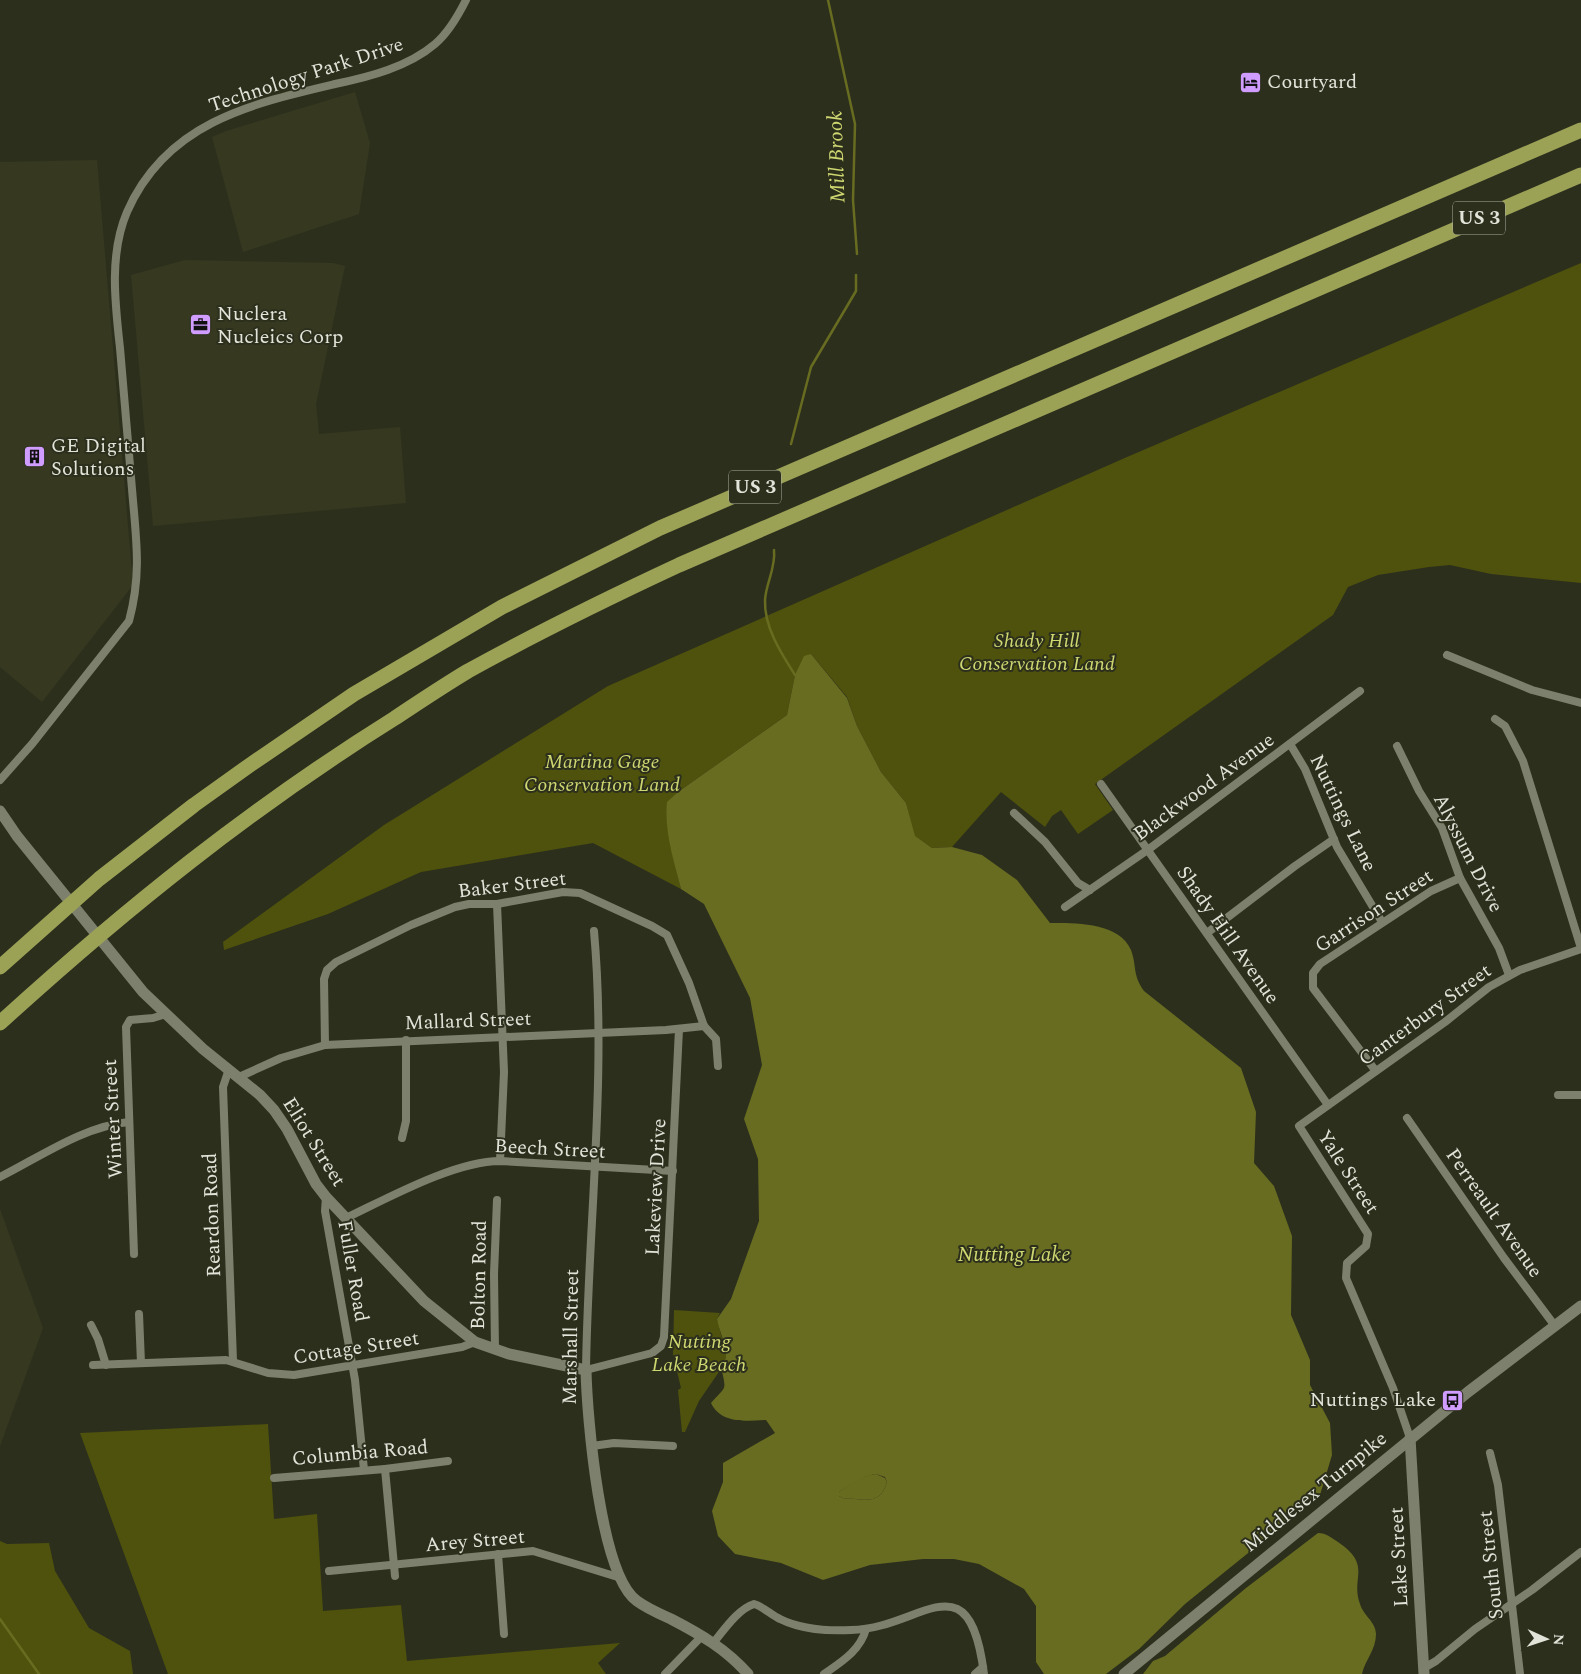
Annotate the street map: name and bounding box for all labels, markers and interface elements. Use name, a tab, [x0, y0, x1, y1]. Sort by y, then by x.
street label: Technology Park Drive	[205, 29, 407, 121]
place label: Courtyard	[1267, 67, 1357, 97]
hotel icon: Courtyard	[1239, 70, 1263, 94]
water label: Mill Brook	[819, 110, 855, 204]
road number: US 3	[1453, 202, 1505, 234]
place label: Nuclera Nucleics Corp	[217, 299, 343, 352]
office icon: Nuclera Nucleics Corp	[189, 313, 213, 337]
place label: GE Digital Solutions	[51, 431, 146, 484]
building icon: GE Digital Solutions	[23, 445, 47, 469]
road number: US 3	[729, 471, 781, 504]
park label: Shady Hill Conservation Land	[959, 626, 1115, 679]
street label: Blackwood Avenue	[1127, 725, 1281, 849]
park label: Martina Gage Conservation Land	[524, 747, 680, 800]
street label: Nuttings Lane	[1302, 749, 1384, 877]
street label: Alyssum Drive	[1425, 788, 1511, 918]
street label: Shady Hill Avenue	[1169, 860, 1287, 1010]
street label: Garrison Street	[1309, 861, 1439, 961]
street label: Baker Street	[456, 863, 568, 907]
street label: Canterbury Street	[1352, 956, 1498, 1074]
street label: Mallard Street	[404, 1004, 532, 1038]
street label: Winter Street	[95, 1059, 131, 1179]
street label: Eliot Street	[275, 1091, 353, 1193]
street label: Lakeview Drive	[637, 1118, 675, 1256]
street label: Yale Street	[1309, 1124, 1387, 1220]
street label: Beech Street	[494, 1131, 606, 1167]
street label: Perreault Avenue	[1438, 1142, 1550, 1284]
street label: Reardon Road	[195, 1152, 229, 1278]
street label: Fuller Road	[329, 1218, 377, 1324]
street label: Bolton Road	[463, 1220, 495, 1330]
water label: Nutting Lake	[957, 1239, 1071, 1271]
street label: Marshall Street	[555, 1269, 587, 1405]
street label: Cottage Street	[291, 1323, 421, 1373]
park label: Nutting Lake Beach	[652, 1327, 746, 1380]
place label: Nuttings Lake	[1310, 1385, 1436, 1415]
bus stop icon: Nuttings Lake	[1440, 1388, 1464, 1412]
street label: Middlesex Turnpike	[1236, 1424, 1394, 1560]
street label: Columbia Road	[291, 1432, 429, 1474]
street label: Lake Street	[1381, 1506, 1417, 1608]
street label: South Street	[1470, 1509, 1512, 1621]
street label: Arey Street	[424, 1522, 526, 1560]
north arrow	[1521, 1614, 1571, 1664]
text: N	[1548, 1633, 1569, 1646]

